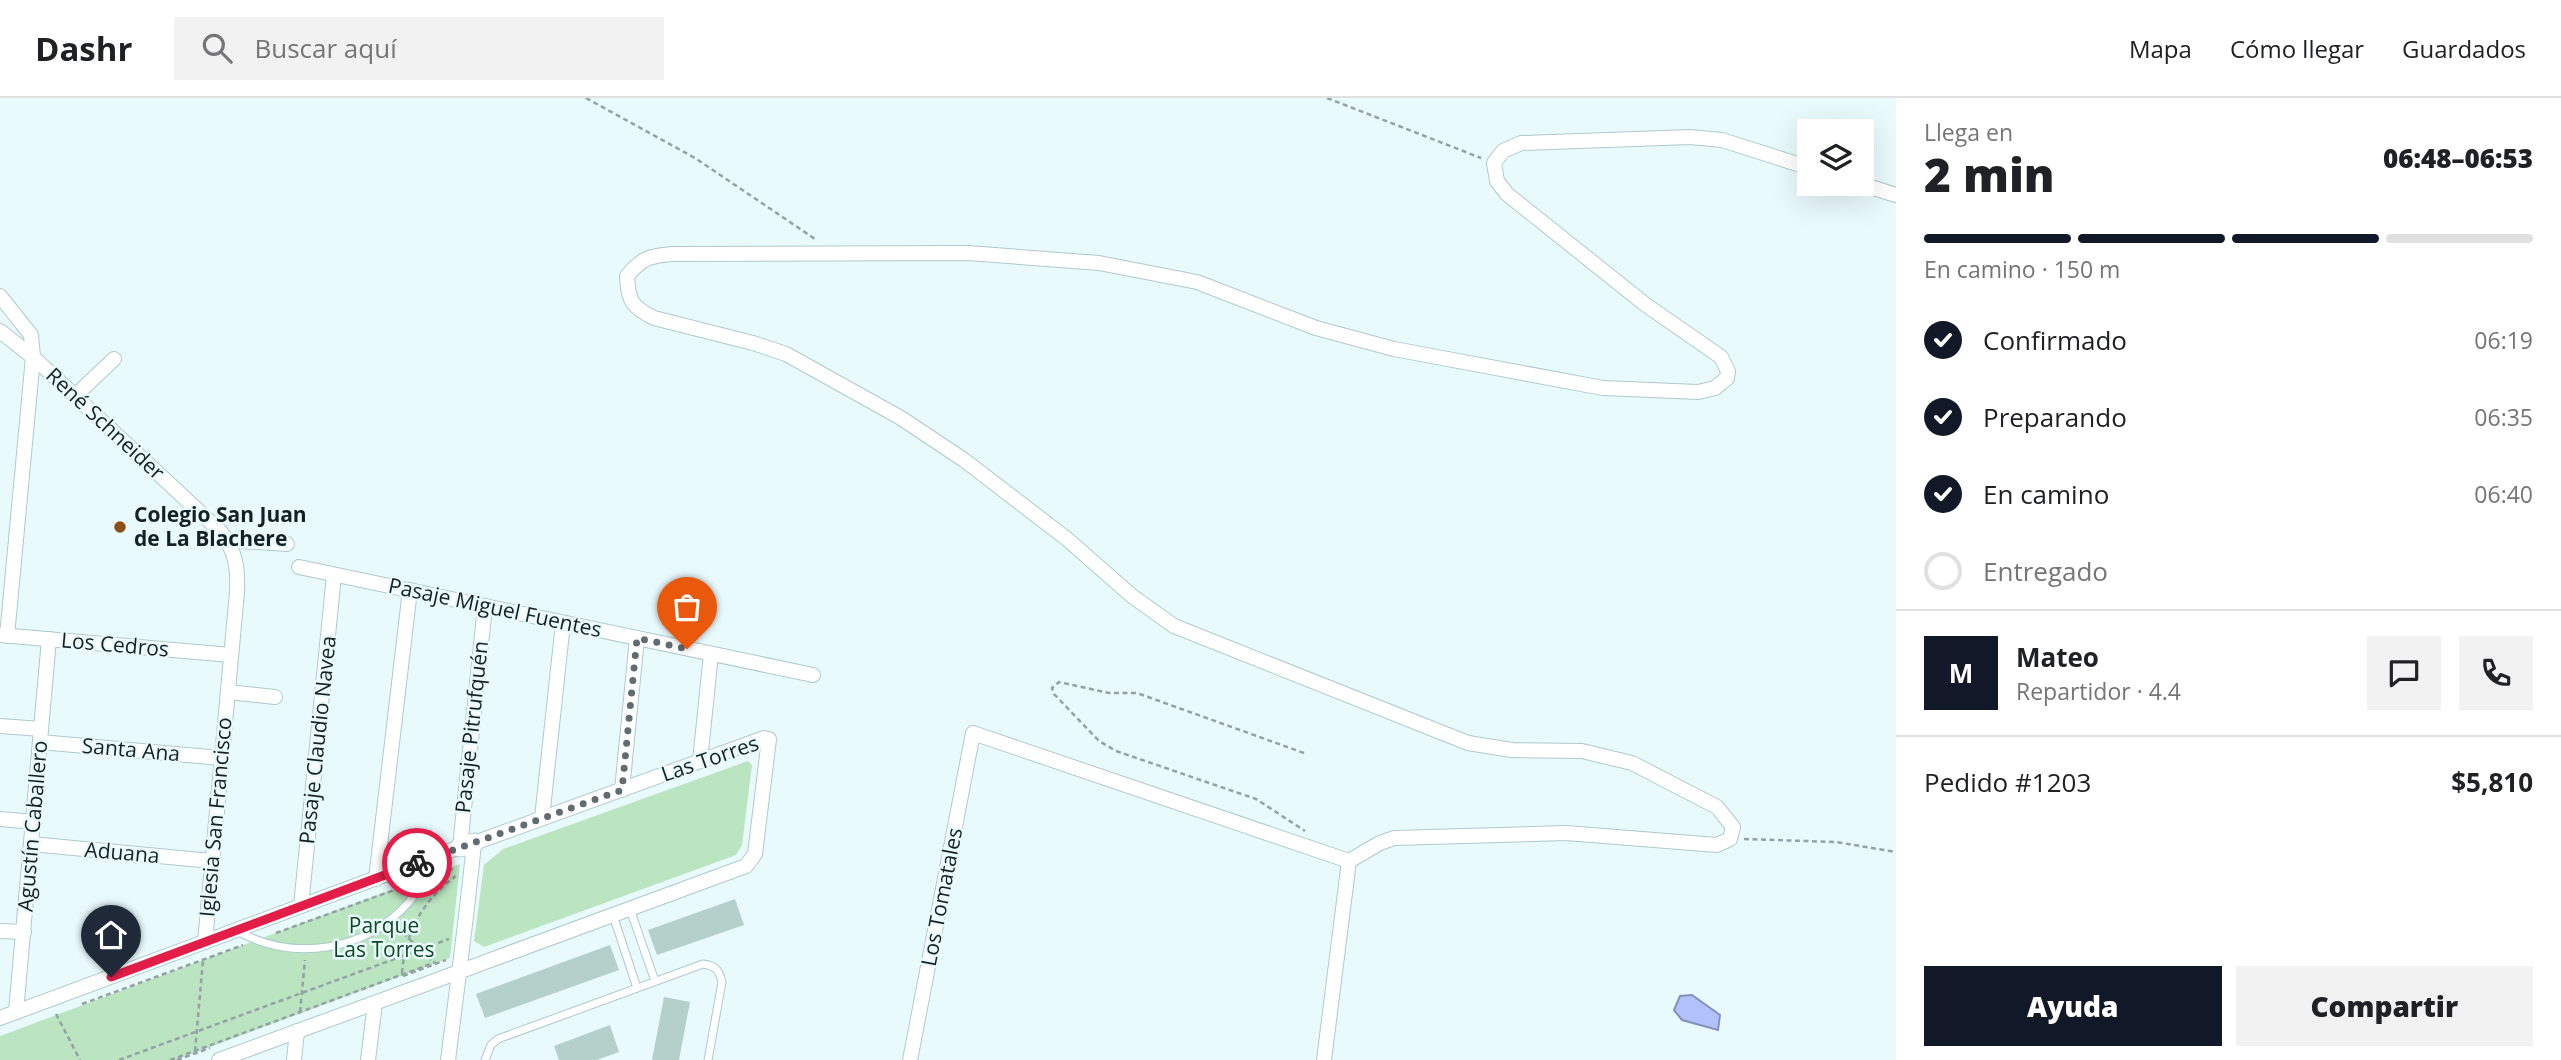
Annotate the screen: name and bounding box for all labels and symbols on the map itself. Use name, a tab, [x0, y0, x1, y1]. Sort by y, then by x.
street label: René Schneider	[40, 361, 171, 486]
place label: Colegio San Juan de La Blachere	[134, 500, 307, 552]
marker: Colegio San Juan de La Blachere	[112, 519, 128, 535]
street label: Pasaje Miguel Fuentes	[386, 571, 604, 643]
pin	[657, 577, 717, 649]
street label: Los Cedros	[60, 625, 170, 663]
street label: Pasaje Claudio Navea	[292, 634, 342, 845]
street label: Pasaje Pitrufquén	[448, 639, 494, 814]
street label: Iglesia San Francisco	[192, 716, 238, 918]
street label: Las Torres	[657, 728, 762, 788]
street label: Santa Ana	[81, 731, 181, 767]
street label: Agustín Caballero	[11, 739, 53, 913]
street label: Los Tomatales	[914, 825, 968, 969]
courier	[382, 828, 452, 898]
street label: Aduana	[83, 835, 161, 869]
pin	[81, 905, 141, 977]
park label: Parque Las Torres	[333, 911, 435, 963]

